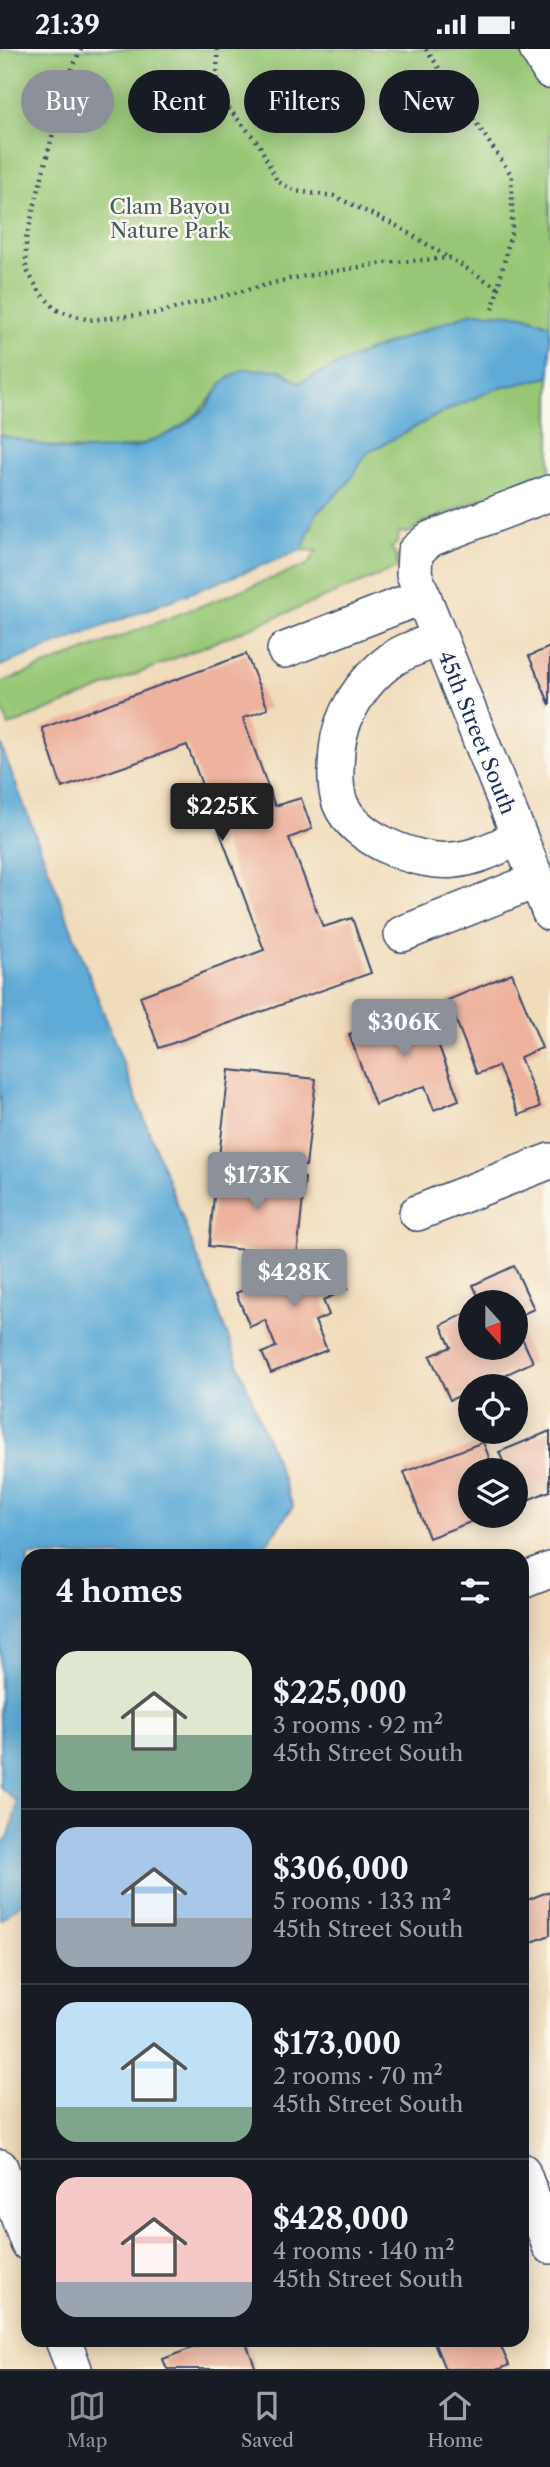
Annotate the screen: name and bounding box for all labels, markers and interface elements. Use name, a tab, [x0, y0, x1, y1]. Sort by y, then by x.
text: 21:39	[35, 9, 100, 41]
chip: Buy	[21, 70, 114, 133]
chip: Rent	[128, 70, 230, 133]
chip: Filters	[244, 70, 365, 133]
chip: New	[379, 70, 479, 133]
park label: Clam Bayou Nature Park	[110, 194, 231, 243]
street label: 45th Street South	[434, 647, 522, 818]
pin: $225K	[173, 783, 271, 843]
text: $225K	[186, 792, 258, 820]
pin: $306K	[355, 999, 453, 1059]
text: $306K	[368, 1008, 440, 1036]
pin: $173K	[208, 1153, 306, 1212]
text: $173K	[224, 1161, 290, 1189]
pin: $428K	[245, 1249, 343, 1309]
text: $428K	[258, 1258, 330, 1286]
north arrow	[458, 1290, 528, 1360]
map controls	[458, 1290, 528, 1528]
button: locate	[458, 1374, 528, 1444]
button: layers	[458, 1458, 528, 1528]
icon: filters	[456, 1572, 494, 1610]
text: 4 homes	[56, 1573, 183, 1610]
text: $225,000	[273, 1674, 407, 1711]
icon: home	[112, 1679, 196, 1763]
text: 3 rooms · 92 m²	[273, 1711, 443, 1739]
text: 45th Street South	[273, 1739, 463, 1767]
text: $306,000	[273, 1850, 409, 1887]
icon: home	[112, 1855, 196, 1939]
text: 5 rooms · 133 m²	[273, 1887, 451, 1915]
text: 45th Street South	[273, 1915, 463, 1943]
text: $173,000	[273, 2025, 401, 2062]
icon: home	[112, 2030, 196, 2114]
text: 2 rooms · 70 m²	[273, 2062, 443, 2090]
text: 45th Street South	[273, 2090, 463, 2118]
text: $428,000	[273, 2200, 409, 2237]
icon: home	[112, 2205, 196, 2289]
text: 4 rooms · 140 m²	[273, 2237, 455, 2265]
text: 45th Street South	[273, 2265, 463, 2293]
tab: Map	[67, 2387, 108, 2452]
tab: Saved	[241, 2387, 294, 2452]
tab: Home	[427, 2387, 483, 2452]

